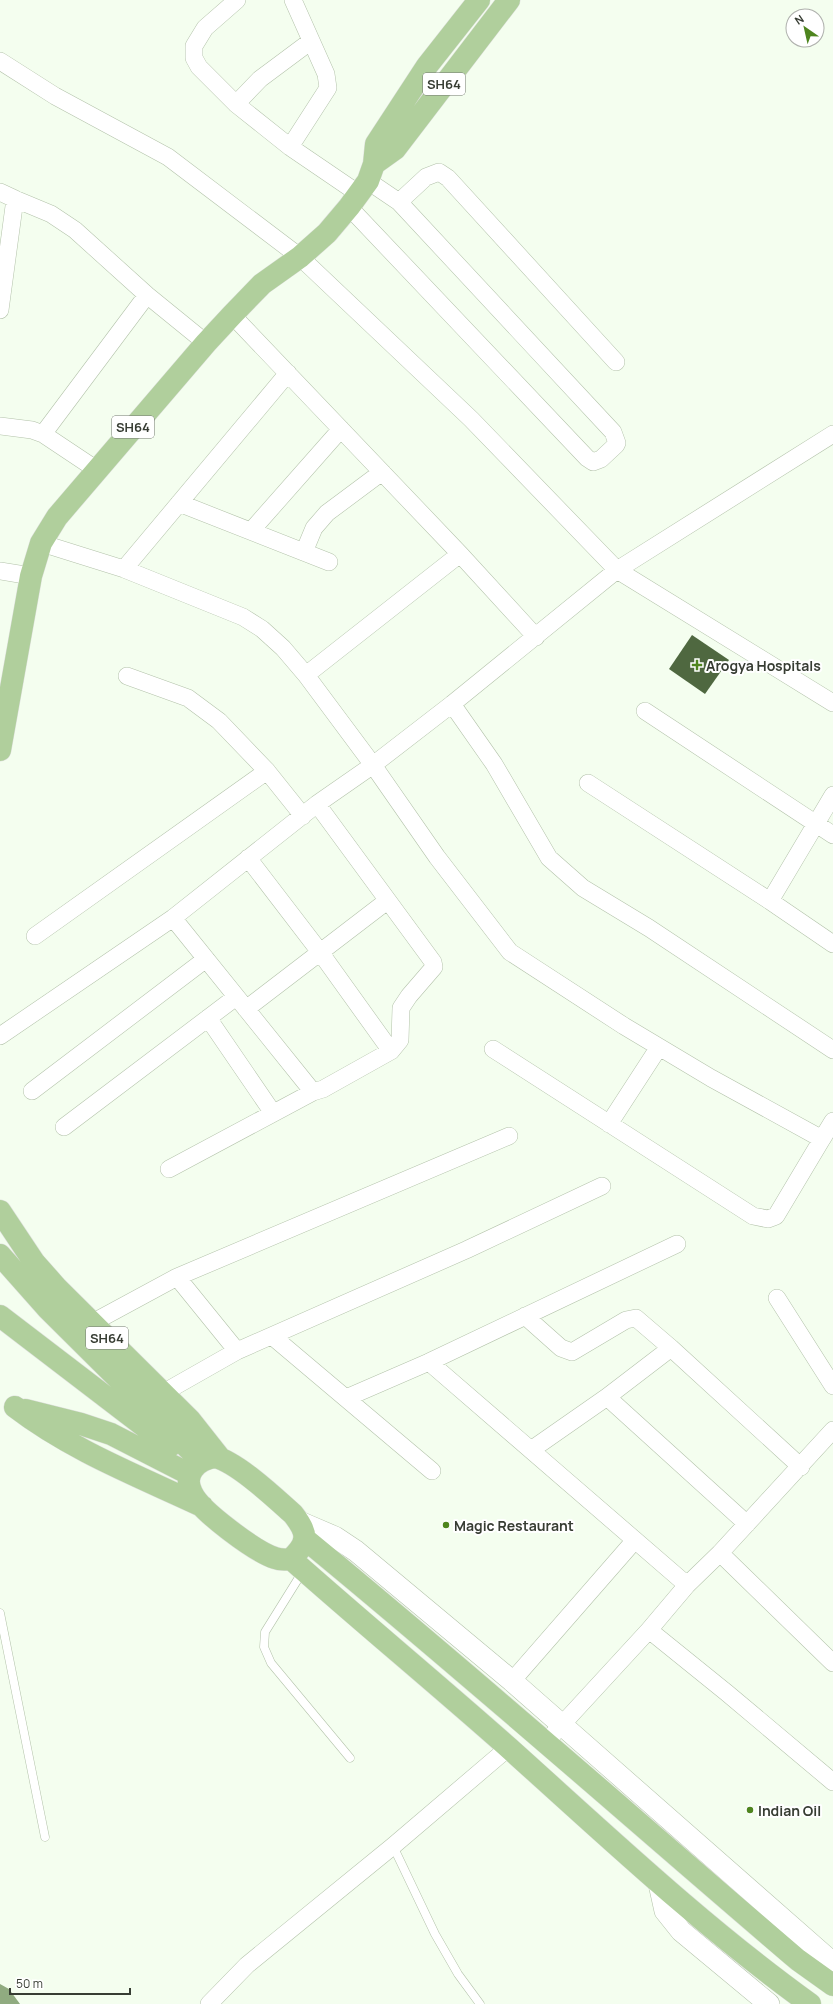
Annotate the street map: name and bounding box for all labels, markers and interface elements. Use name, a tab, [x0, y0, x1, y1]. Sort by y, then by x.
north arrow	[785, 8, 825, 48]
text: N	[792, 11, 807, 28]
road number: SH64	[423, 73, 465, 95]
road number: SH64	[112, 416, 154, 438]
place label: Arogya Hospitals	[706, 656, 821, 675]
marker: Arogya Hospitals	[691, 659, 703, 671]
road number: SH64	[86, 1327, 128, 1349]
place label: Magic Restaurant	[454, 1516, 574, 1535]
marker: Magic Restaurant	[441, 1520, 451, 1530]
place label: Indian Oil	[758, 1801, 821, 1820]
marker: Indian Oil	[745, 1805, 755, 1815]
scale bar	[10, 1970, 130, 1996]
text: 50 m	[16, 1975, 43, 1992]

